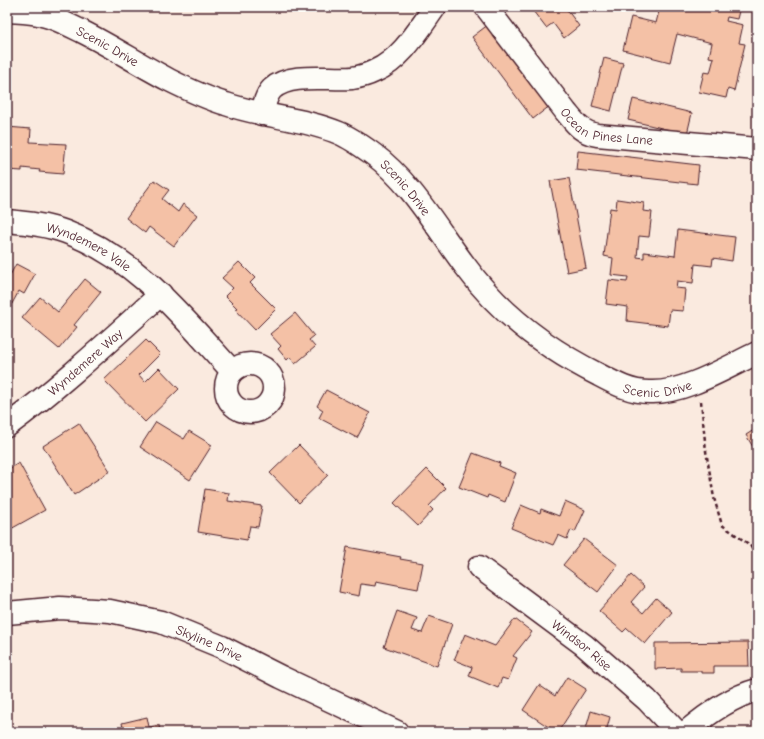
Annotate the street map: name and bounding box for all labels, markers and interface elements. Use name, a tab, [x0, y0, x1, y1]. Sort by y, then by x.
street label: Scenic Drive	[74, 23, 142, 69]
street label: Ocean Pines Lane	[558, 104, 654, 147]
street label: Scenic Drive	[378, 156, 434, 218]
street label: Wyndemere Vale	[45, 219, 135, 274]
street label: Wyndemere Way	[45, 325, 125, 398]
street label: Scenic Drive	[621, 377, 694, 400]
street label: Windsor Rise	[549, 616, 615, 674]
street label: Skyline Drive	[174, 621, 246, 664]

